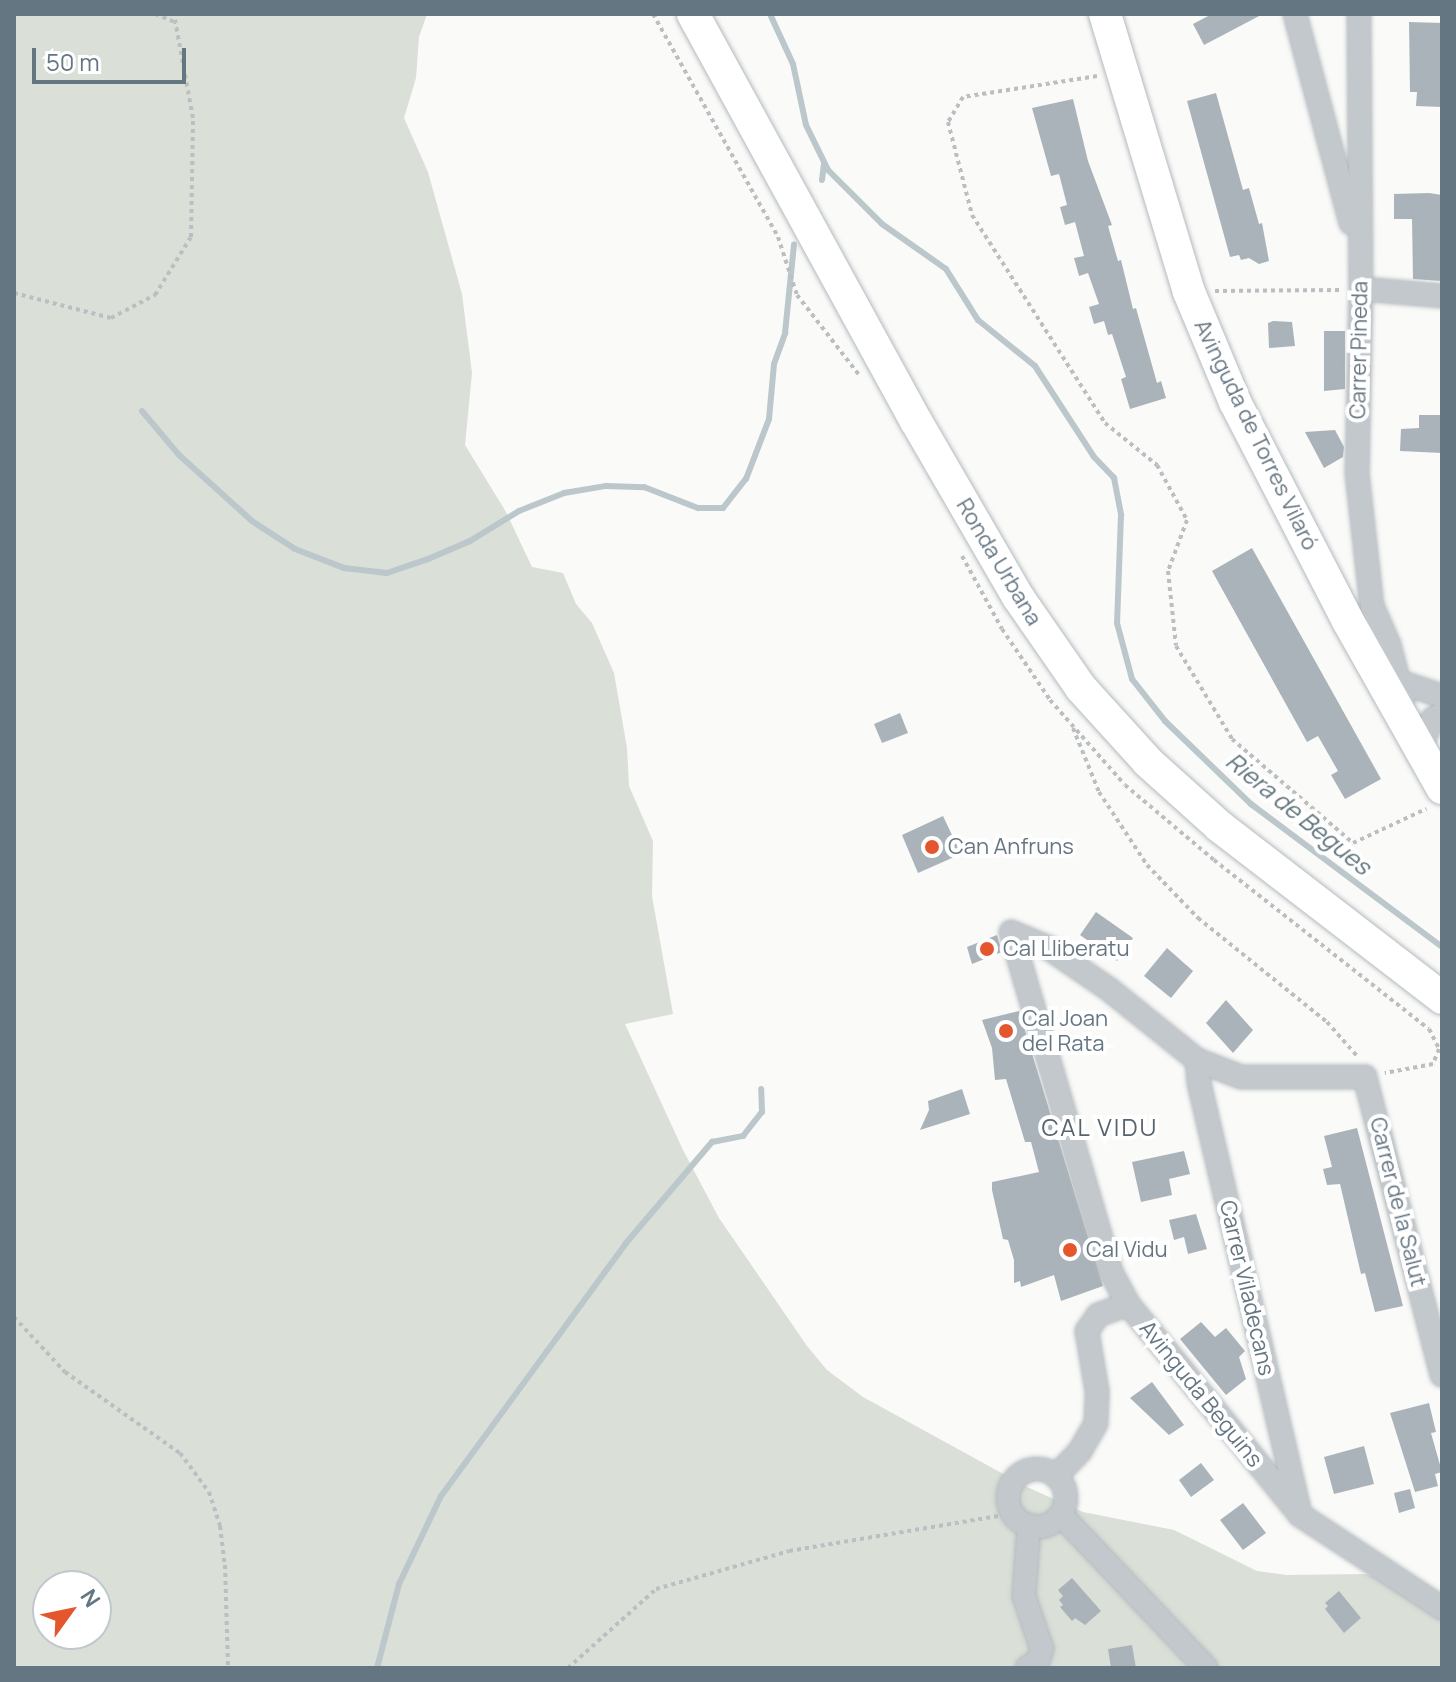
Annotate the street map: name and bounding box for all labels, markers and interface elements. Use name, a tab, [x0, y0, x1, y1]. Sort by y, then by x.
scale bar	[36, 32, 190, 82]
text: 50 m	[46, 45, 100, 78]
street label: Carrer Pineda	[1345, 281, 1373, 419]
street label: Avinguda de Torres Vilaró	[1189, 315, 1323, 555]
street label: Ronda Urbana	[951, 494, 1047, 630]
water label: Riera de Begues	[1221, 746, 1377, 880]
place label: Can Anfruns	[948, 834, 1074, 860]
marker: Can Anfruns	[923, 838, 941, 856]
place label: Cal Lliberatu	[1003, 936, 1129, 962]
marker: Cal Lliberatu	[978, 940, 996, 958]
place label: Cal Joan del Rata	[1022, 1005, 1108, 1056]
marker: Cal Joan del Rata	[997, 1022, 1015, 1040]
district label: CAL VIDU	[1041, 1113, 1159, 1141]
street label: Carrer de la Salut	[1364, 1115, 1432, 1289]
street label: Carrer Viladecans	[1214, 1198, 1280, 1378]
place label: Cal Vidu	[1086, 1237, 1168, 1263]
marker: Cal Vidu	[1061, 1241, 1079, 1259]
street label: Avinguda Beguins	[1134, 1316, 1268, 1472]
north arrow	[32, 1570, 112, 1650]
text: N	[74, 1583, 107, 1613]

